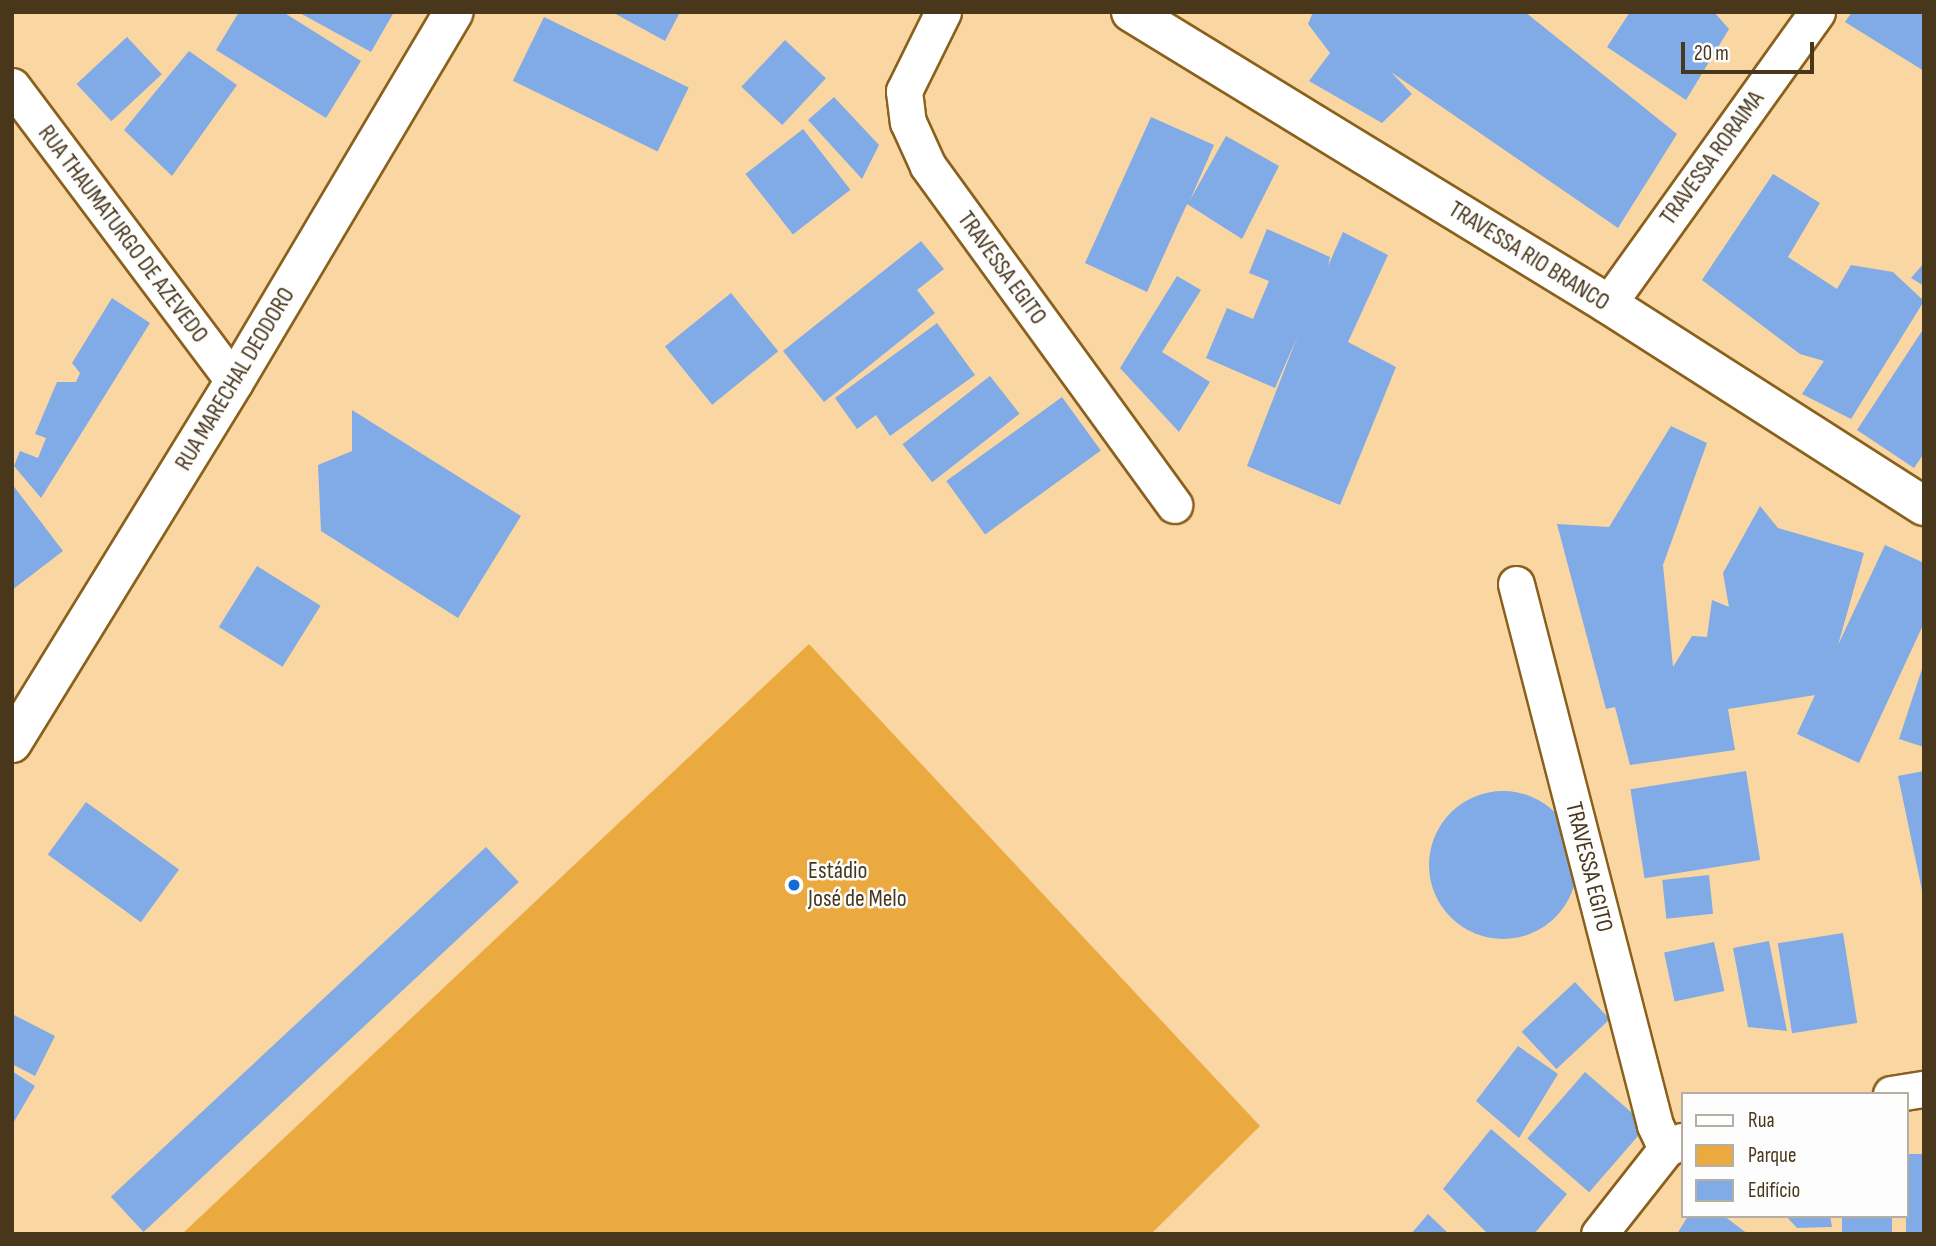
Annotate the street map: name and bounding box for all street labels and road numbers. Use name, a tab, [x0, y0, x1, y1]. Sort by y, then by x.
street label: TRAVESSA RORAIMA	[1654, 85, 1770, 231]
street label: RUA THAUMATURGO DE AZEVEDO	[32, 120, 214, 348]
street label: TRAVESSA RIO BRANCO	[1443, 195, 1615, 317]
street label: TRAVESSA EGITO	[951, 206, 1053, 330]
street label: RUA MARECHAL DEODORO	[169, 282, 301, 476]
street label: TRAVESSA EGITO	[1559, 799, 1619, 935]

